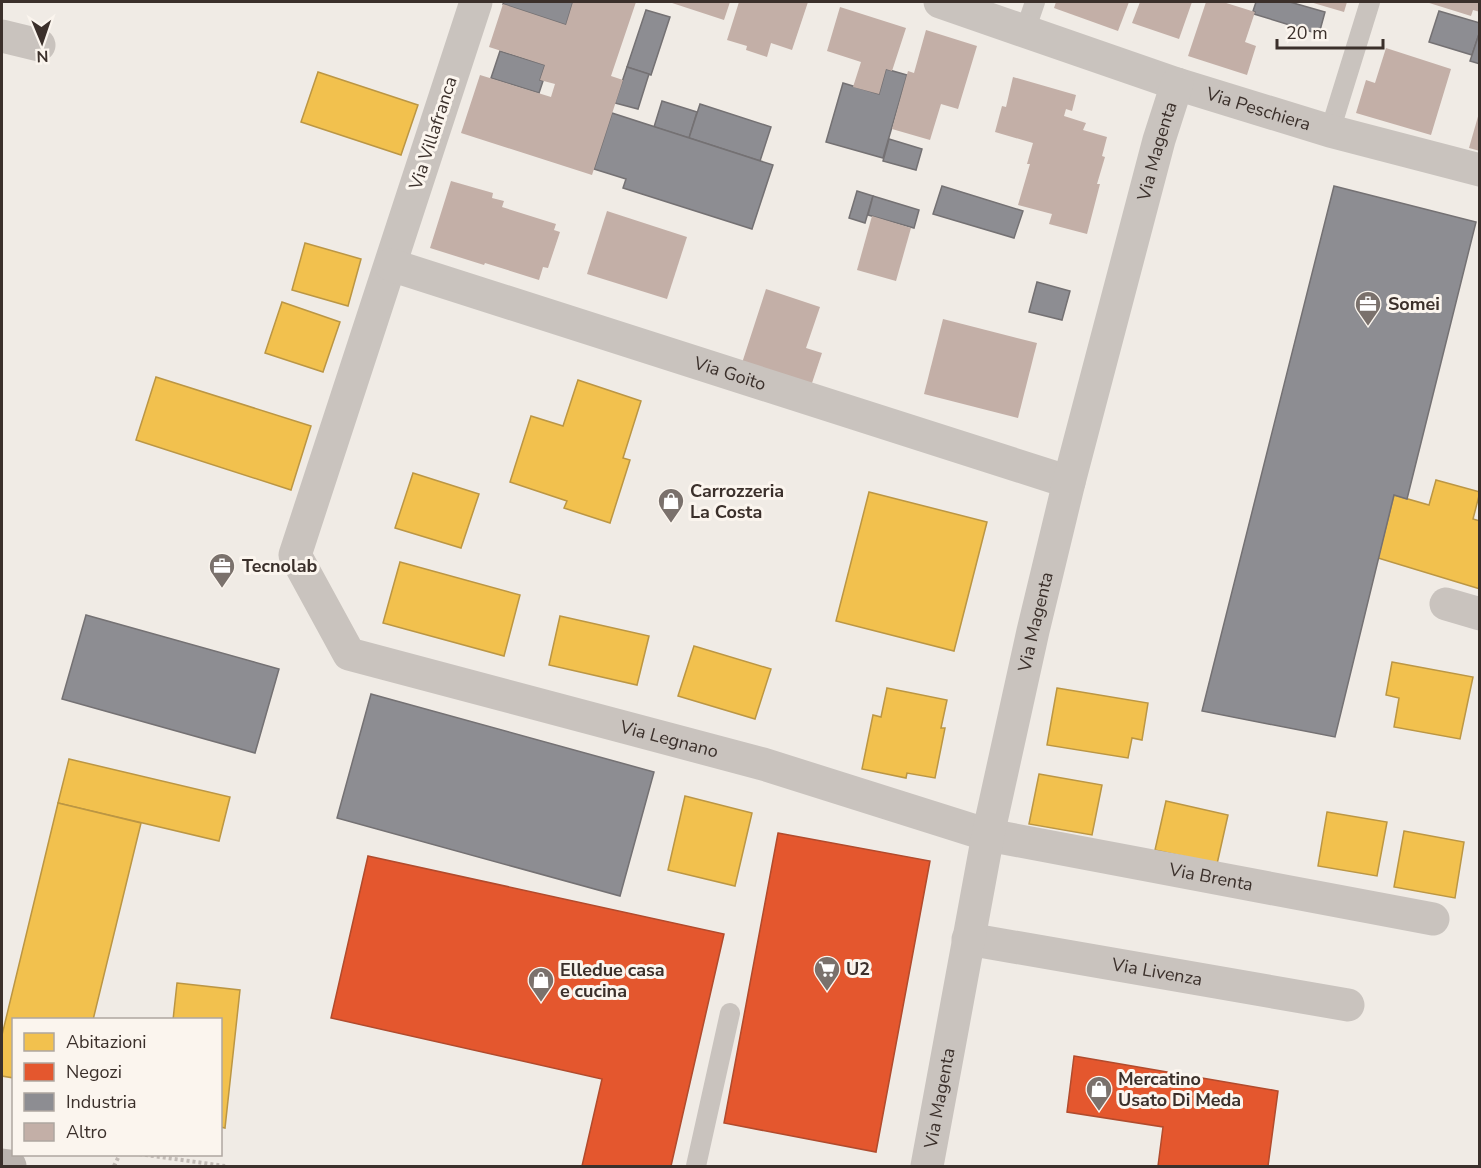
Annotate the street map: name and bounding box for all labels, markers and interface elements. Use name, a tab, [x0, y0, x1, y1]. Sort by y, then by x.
north arrow	[12, 12, 72, 72]
scale bar	[1277, 12, 1384, 50]
text: 20 m	[1286, 21, 1328, 45]
text: N	[36, 45, 49, 67]
street label: Via Villafranca	[403, 73, 463, 194]
street label: Via Peschiera	[1202, 81, 1314, 136]
street label: Via Magenta	[1131, 99, 1183, 204]
office icon: Somei	[1353, 289, 1383, 327]
place label: Somei	[1388, 292, 1440, 316]
street label: Via Goito	[690, 350, 769, 396]
place label: Carrozzeria La Costa	[690, 479, 784, 524]
shop icon: Carrozzeria La Costa	[656, 486, 686, 524]
office icon: Tecnolab	[207, 551, 237, 589]
place label: Tecnolab	[242, 554, 318, 578]
street label: Via Magenta	[1012, 569, 1059, 675]
street label: Via Legnano	[617, 714, 721, 764]
street label: Via Brenta	[1166, 857, 1255, 897]
street label: Via Livenza	[1109, 952, 1204, 992]
supermarket icon: U2	[812, 954, 842, 992]
place label: U2	[846, 957, 870, 981]
place label: Elledue casa e cucina	[560, 958, 665, 1003]
shop icon: Elledue casa e cucina	[526, 965, 556, 1003]
legend	[12, 1018, 222, 1156]
text: Abitazioni	[66, 1030, 147, 1054]
street label: Via Magenta	[918, 1046, 961, 1151]
text: Negozi	[66, 1060, 122, 1084]
place label: Mercatino Usato Di Meda	[1118, 1067, 1241, 1112]
shop icon: Mercatino Usato Di Meda	[1084, 1074, 1114, 1112]
text: Industria	[66, 1090, 136, 1114]
text: Altro	[66, 1120, 107, 1144]

